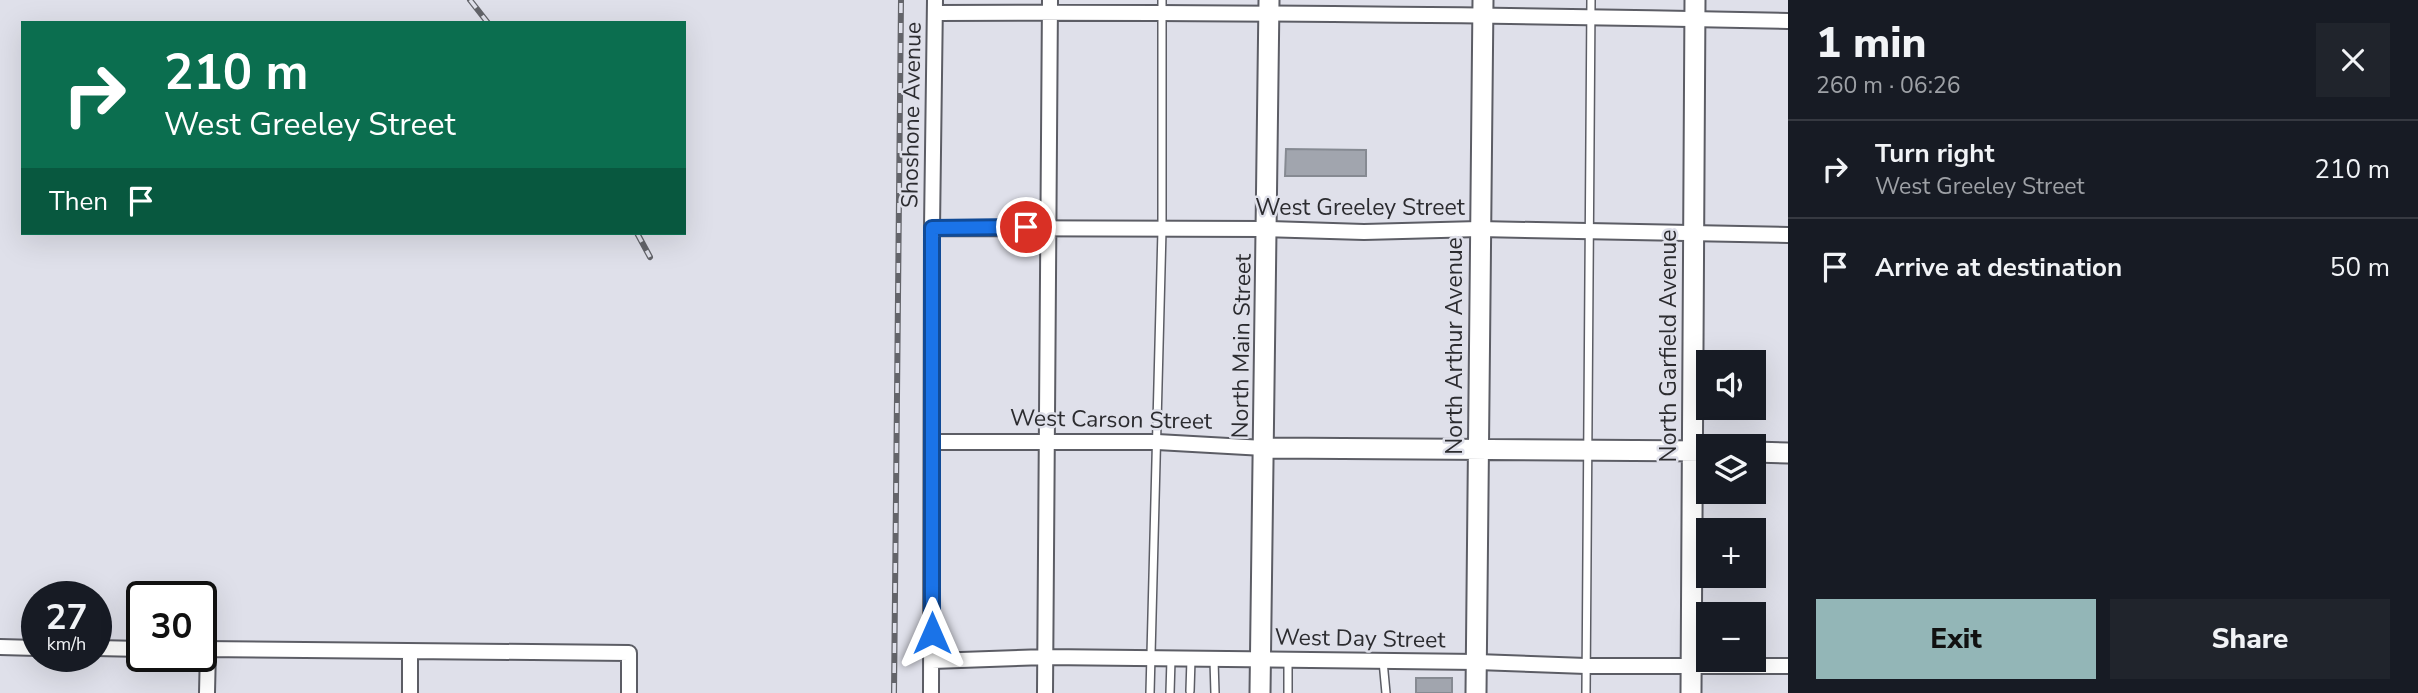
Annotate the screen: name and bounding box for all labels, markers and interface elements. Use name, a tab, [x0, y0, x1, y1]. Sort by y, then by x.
text: 1 min	[1816, 15, 1926, 72]
street label: Shoshone Avenue	[894, 22, 929, 208]
button: close	[2316, 23, 2390, 97]
text: 210 m	[164, 39, 308, 106]
icon: right	[49, 49, 140, 140]
text: 260 m · 06:26	[1816, 70, 1961, 101]
text: West Greeley Street	[164, 103, 456, 146]
text: Turn right	[1875, 136, 1994, 171]
icon: right	[1816, 150, 1854, 188]
text: 210 m	[2314, 152, 2390, 187]
text: West Greeley Street	[1875, 171, 2085, 202]
icon: arrive	[122, 182, 160, 220]
text: Then	[49, 184, 108, 219]
street label: West Greeley Street	[1255, 192, 1466, 223]
pin	[996, 197, 1056, 257]
icon: arrive	[1007, 208, 1045, 246]
street label: North Garfield Avenue	[1653, 230, 1684, 462]
street label: North Arthur Avenue	[1439, 237, 1470, 455]
icon: arrive	[1816, 248, 1854, 286]
text: Arrive at destination	[1875, 250, 2122, 285]
text: 50 m	[2330, 250, 2390, 285]
street label: North Main Street	[1224, 253, 1259, 439]
map controls	[1696, 350, 1766, 672]
button: sound	[1696, 350, 1766, 420]
street label: West Carson Street	[1010, 402, 1213, 437]
button: layers	[1696, 434, 1766, 504]
button: +	[1696, 518, 1766, 588]
speed limit sign: 30	[126, 581, 217, 672]
text: 27	[45, 594, 88, 641]
position arrow	[895, 596, 969, 670]
button: Exit	[1816, 599, 2096, 679]
button: Share	[2110, 599, 2390, 679]
button: −	[1696, 602, 1766, 672]
street label: West Day Street	[1274, 622, 1447, 656]
text: km/h	[47, 632, 86, 656]

